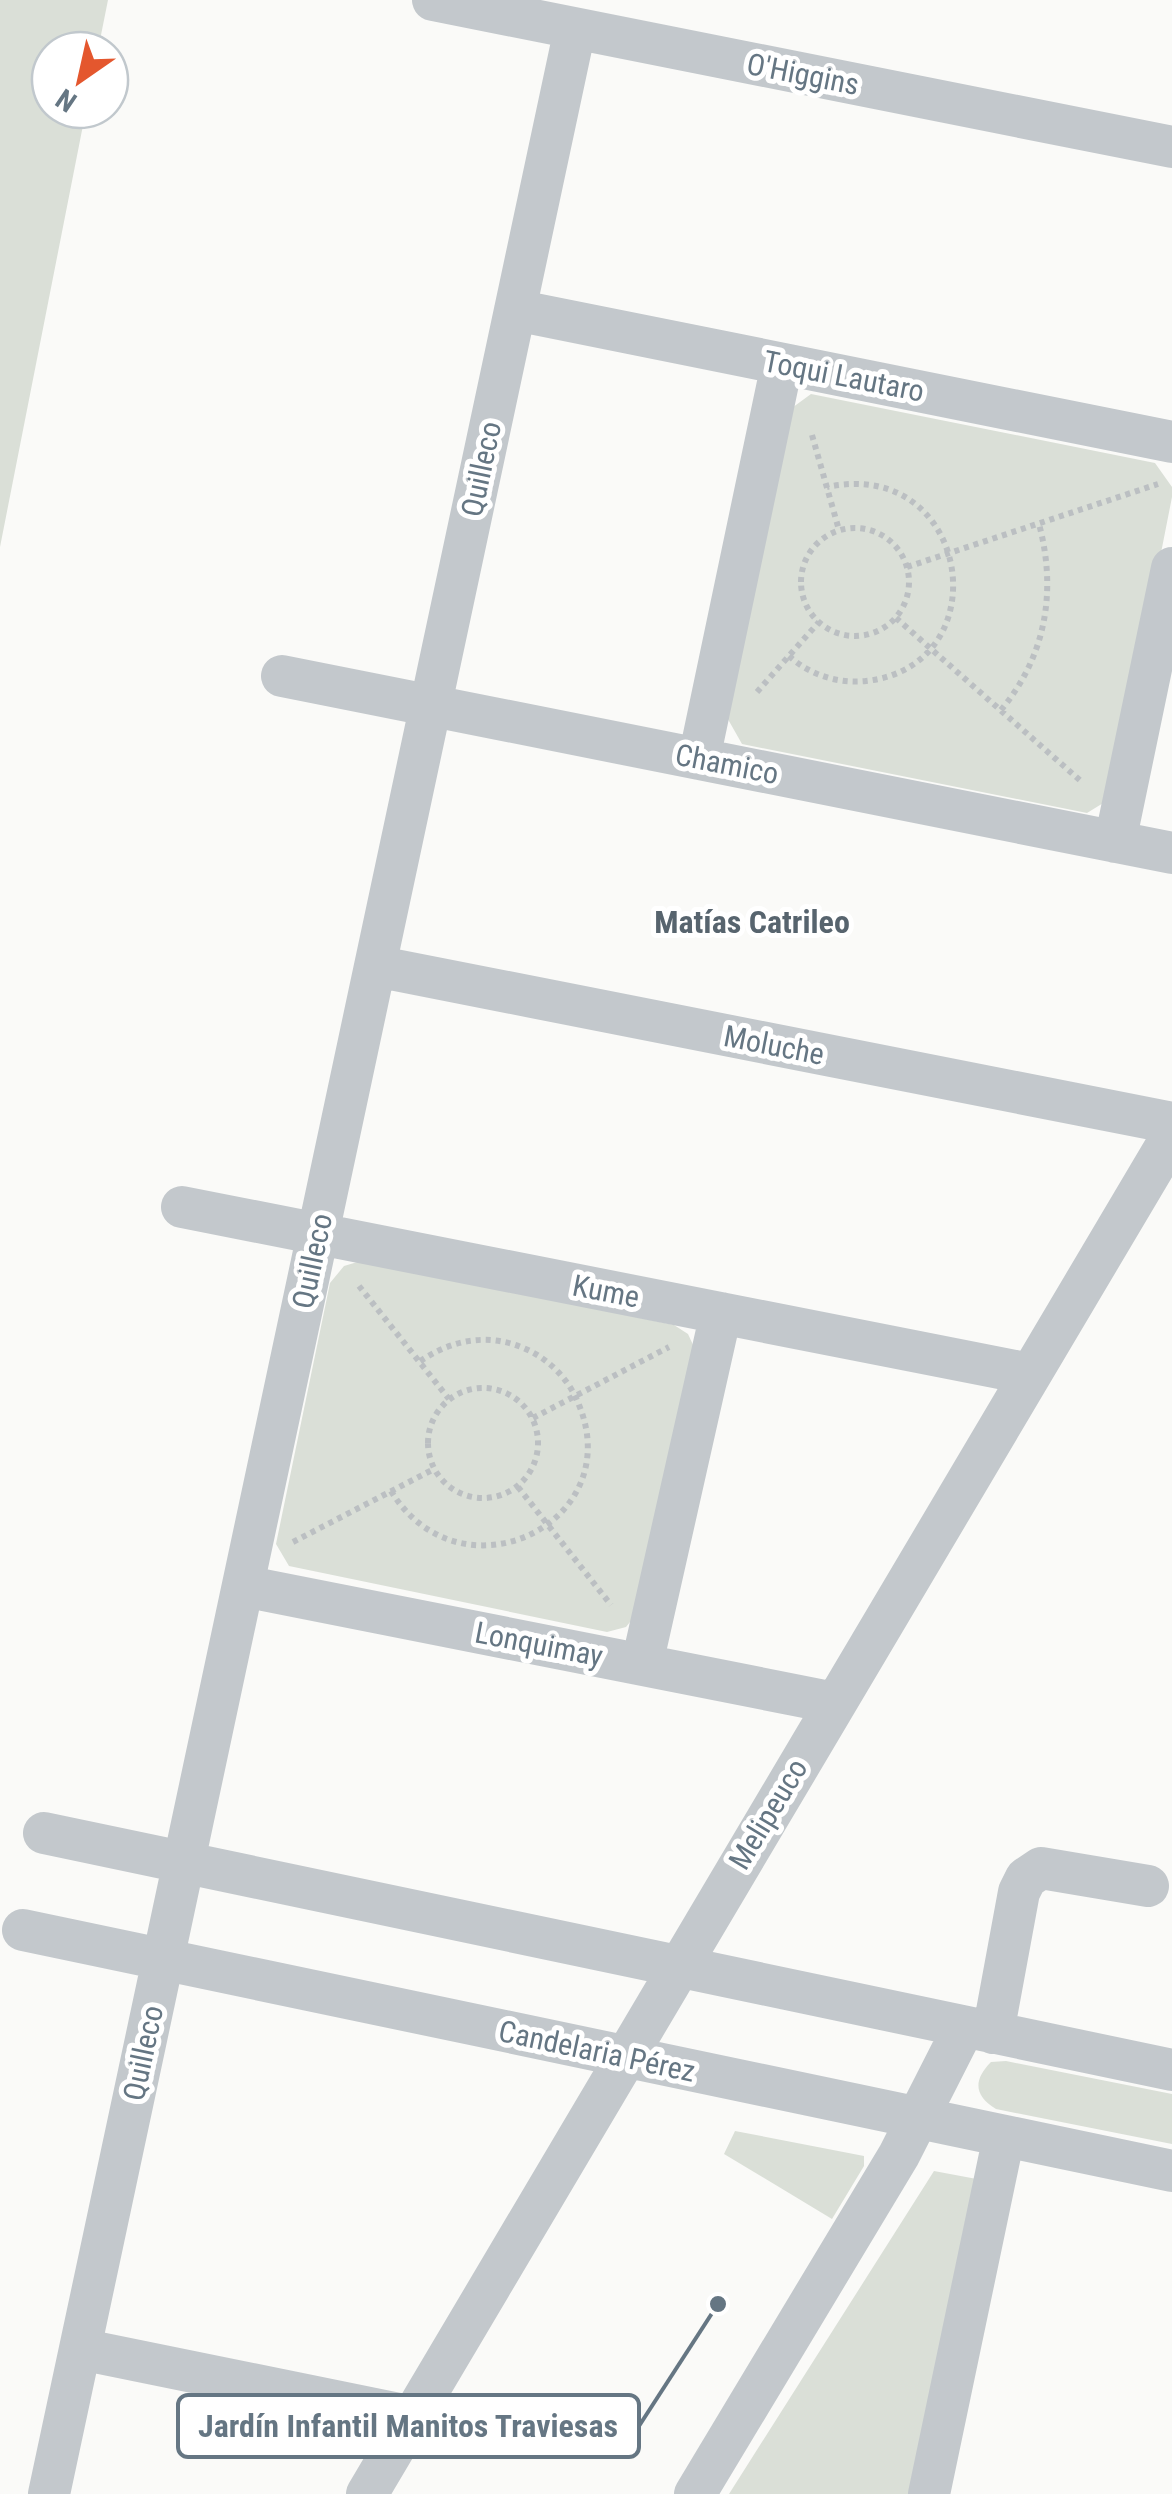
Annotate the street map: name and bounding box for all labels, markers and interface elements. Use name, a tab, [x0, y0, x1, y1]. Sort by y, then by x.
north arrow	[30, 30, 130, 130]
street label: O'Higgins	[744, 46, 862, 102]
text: N	[50, 82, 83, 119]
street label: Toqui Lautaro	[761, 343, 927, 409]
street label: Quilleco	[454, 418, 508, 520]
street label: Chamico	[672, 737, 782, 791]
district label: Matías Catrileo	[654, 903, 850, 941]
street label: Moluche	[721, 1018, 827, 1072]
street label: Quilleco	[285, 1210, 339, 1312]
street label: Kume	[570, 1267, 642, 1315]
street label: Lonquimay	[472, 1614, 606, 1674]
street label: Melipeuco	[721, 1752, 815, 1876]
street label: Quilleco	[116, 2002, 170, 2104]
street label: Candelaria Pérez	[496, 2013, 698, 2089]
callout: Jardín Infantil Manitos Traviesas	[178, 2395, 639, 2457]
text: Jardín Infantil Manitos Traviesas	[198, 2407, 618, 2445]

